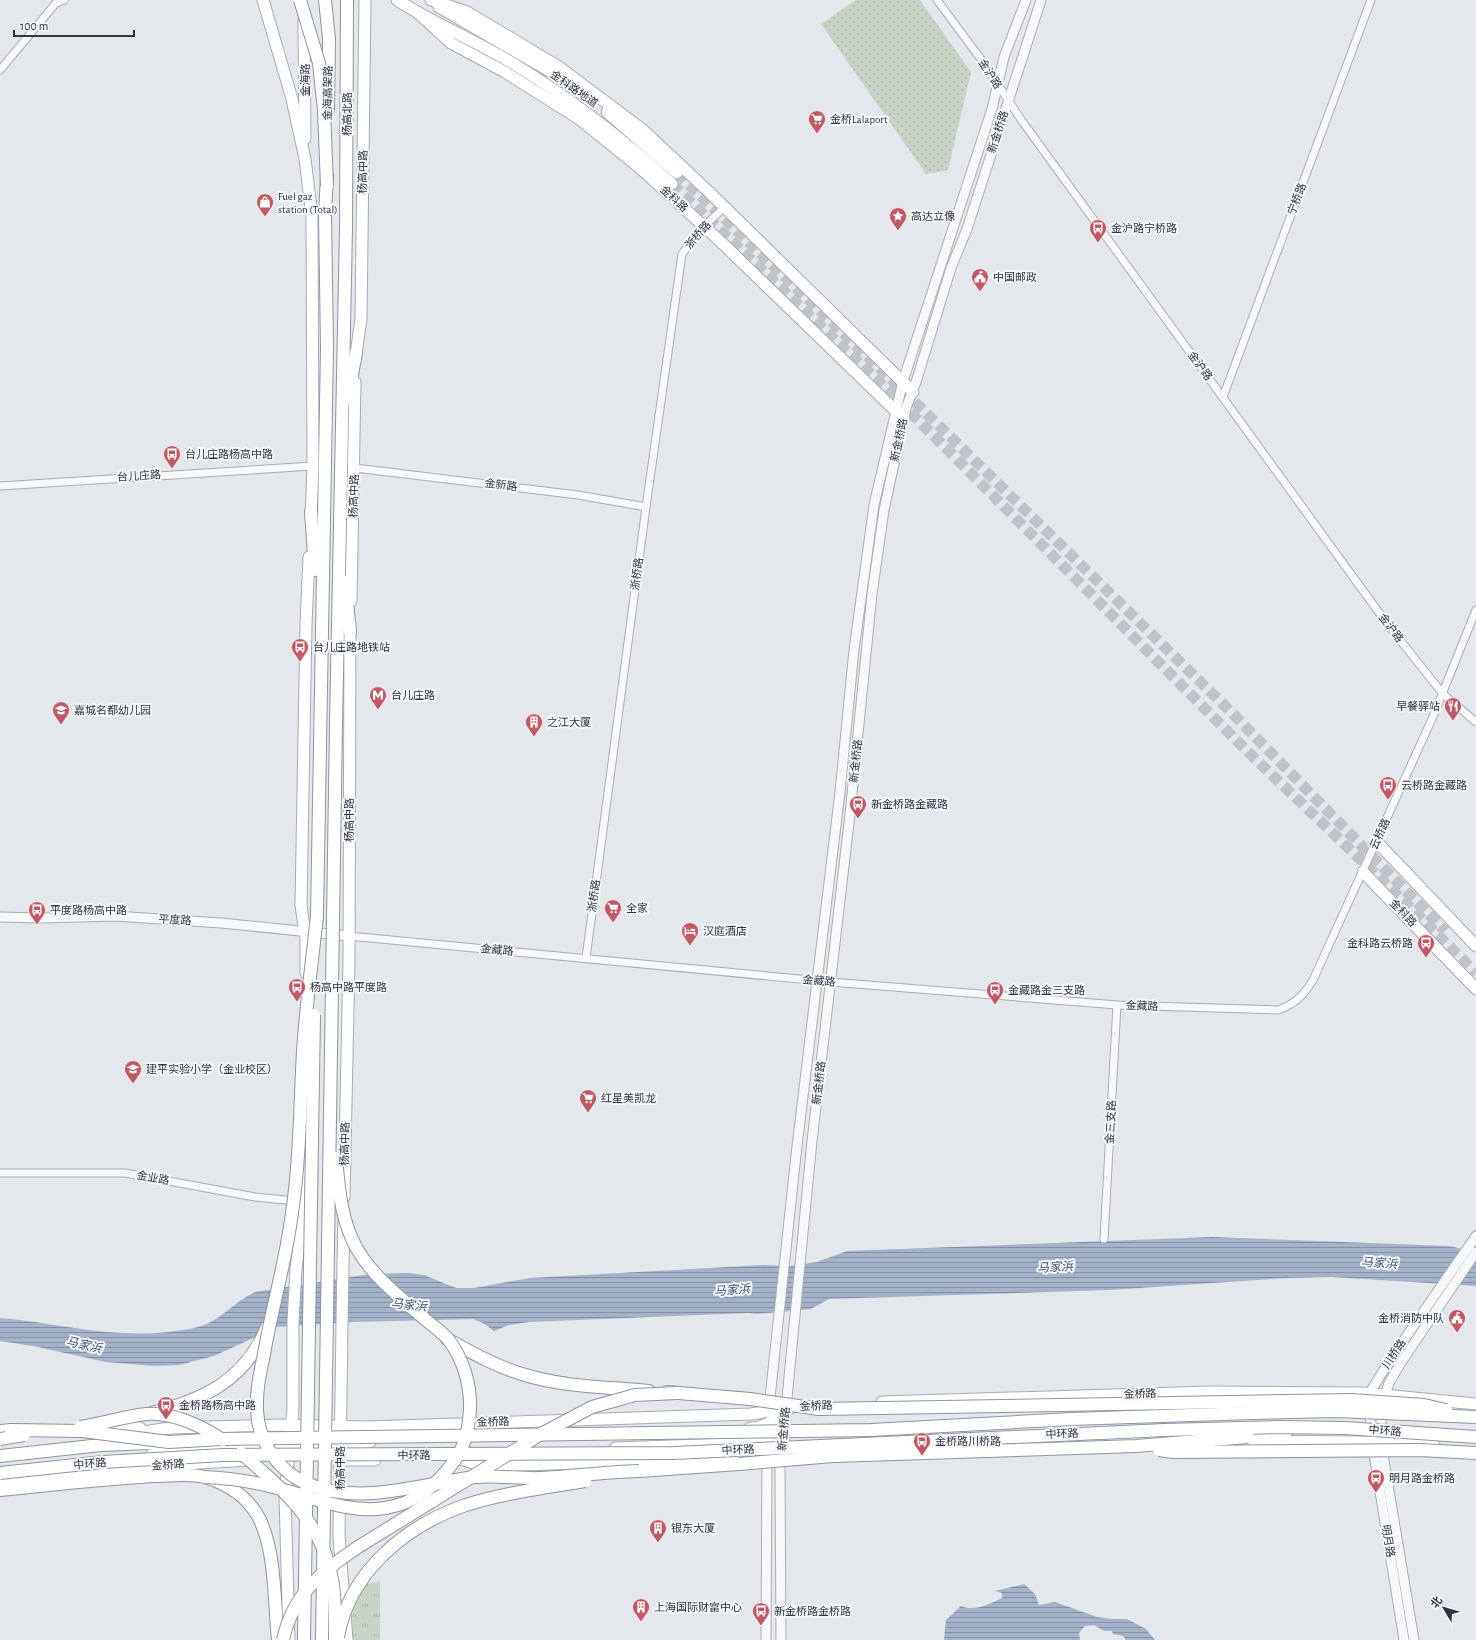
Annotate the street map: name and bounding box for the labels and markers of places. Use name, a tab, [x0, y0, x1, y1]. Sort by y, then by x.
supermarket icon: 金桥Lalaport	[807, 109, 827, 134]
place label: 金桥Lalaport	[830, 113, 888, 125]
place label: Fuel gaz station (Total)	[278, 191, 338, 215]
shop icon: Fuel gaz station (Total)	[255, 192, 275, 217]
place icon: 高达立像	[888, 206, 908, 231]
place label: 高达立像	[911, 210, 955, 222]
bus stop icon: 金沪路宁桥路	[1088, 218, 1108, 243]
place label: 金沪路宁桥路	[1111, 222, 1177, 234]
public building icon: 中国邮政	[970, 267, 990, 292]
place label: 中国邮政	[993, 271, 1037, 283]
bus stop icon: 台儿庄路杨高中路	[162, 444, 182, 469]
place label: 台儿庄路杨高中路	[185, 448, 273, 460]
bus stop icon: 台儿庄路地铁站	[290, 637, 310, 662]
place label: 台儿庄路地铁站	[313, 641, 390, 653]
metro station icon: 台儿庄路	[368, 685, 388, 710]
place label: 台儿庄路	[391, 689, 435, 701]
restaurant icon: 早餐驿站	[1443, 696, 1463, 721]
school or university icon: 嘉城名都幼儿园	[51, 700, 71, 725]
place label: 早餐驿站	[1396, 700, 1440, 712]
place label: 嘉城名都幼儿园	[74, 704, 151, 716]
building icon: 之江大厦	[524, 712, 544, 737]
place label: 之江大厦	[547, 716, 591, 728]
bus stop icon: 云桥路金藏路	[1378, 775, 1398, 800]
place label: 云桥路金藏路	[1401, 779, 1467, 791]
bus stop icon: 新金桥路金藏路	[848, 794, 868, 819]
place label: 新金桥路金藏路	[871, 798, 948, 810]
supermarket icon: 全家	[603, 898, 623, 923]
bus stop icon: 平度路杨高中路	[27, 900, 47, 925]
place label: 全家	[626, 902, 648, 914]
place label: 平度路杨高中路	[50, 904, 127, 916]
hotel icon: 汉庭酒店	[680, 921, 700, 946]
place label: 汉庭酒店	[703, 925, 747, 937]
bus stop icon: 金科路云桥路	[1416, 933, 1436, 958]
place label: 金科路云桥路	[1347, 937, 1413, 949]
bus stop icon: 杨高中路平度路	[287, 977, 307, 1002]
bus stop icon: 金藏路金三支路	[985, 980, 1005, 1005]
place label: 杨高中路平度路	[310, 981, 387, 993]
place label: 金藏路金三支路	[1008, 984, 1085, 996]
school or university icon: 建平实验小学（金业校区）	[123, 1059, 143, 1084]
place label: 建平实验小学（金业校区）	[146, 1063, 278, 1075]
supermarket icon: 红星美凯龙	[578, 1088, 598, 1113]
place label: 红星美凯龙	[601, 1092, 656, 1104]
public building icon: 金桥消防中队	[1447, 1308, 1467, 1333]
place label: 金桥消防中队	[1378, 1312, 1444, 1324]
bus stop icon: 金桥路杨高中路	[156, 1395, 176, 1420]
place label: 金桥路杨高中路	[179, 1399, 256, 1411]
bus stop icon: 金桥路川桥路	[912, 1431, 932, 1456]
place label: 金桥路川桥路	[935, 1435, 1001, 1447]
bus stop icon: 明月路金桥路	[1366, 1468, 1386, 1493]
place label: 明月路金桥路	[1389, 1472, 1455, 1484]
building icon: 银东大厦	[648, 1518, 668, 1543]
place label: 银东大厦	[671, 1522, 715, 1534]
building icon: 上海国际财富中心	[631, 1597, 651, 1622]
place label: 上海国际财富中心	[654, 1601, 742, 1613]
bus stop icon: 新金桥路金桥路	[751, 1601, 771, 1626]
place label: 新金桥路金桥路	[774, 1605, 851, 1617]

